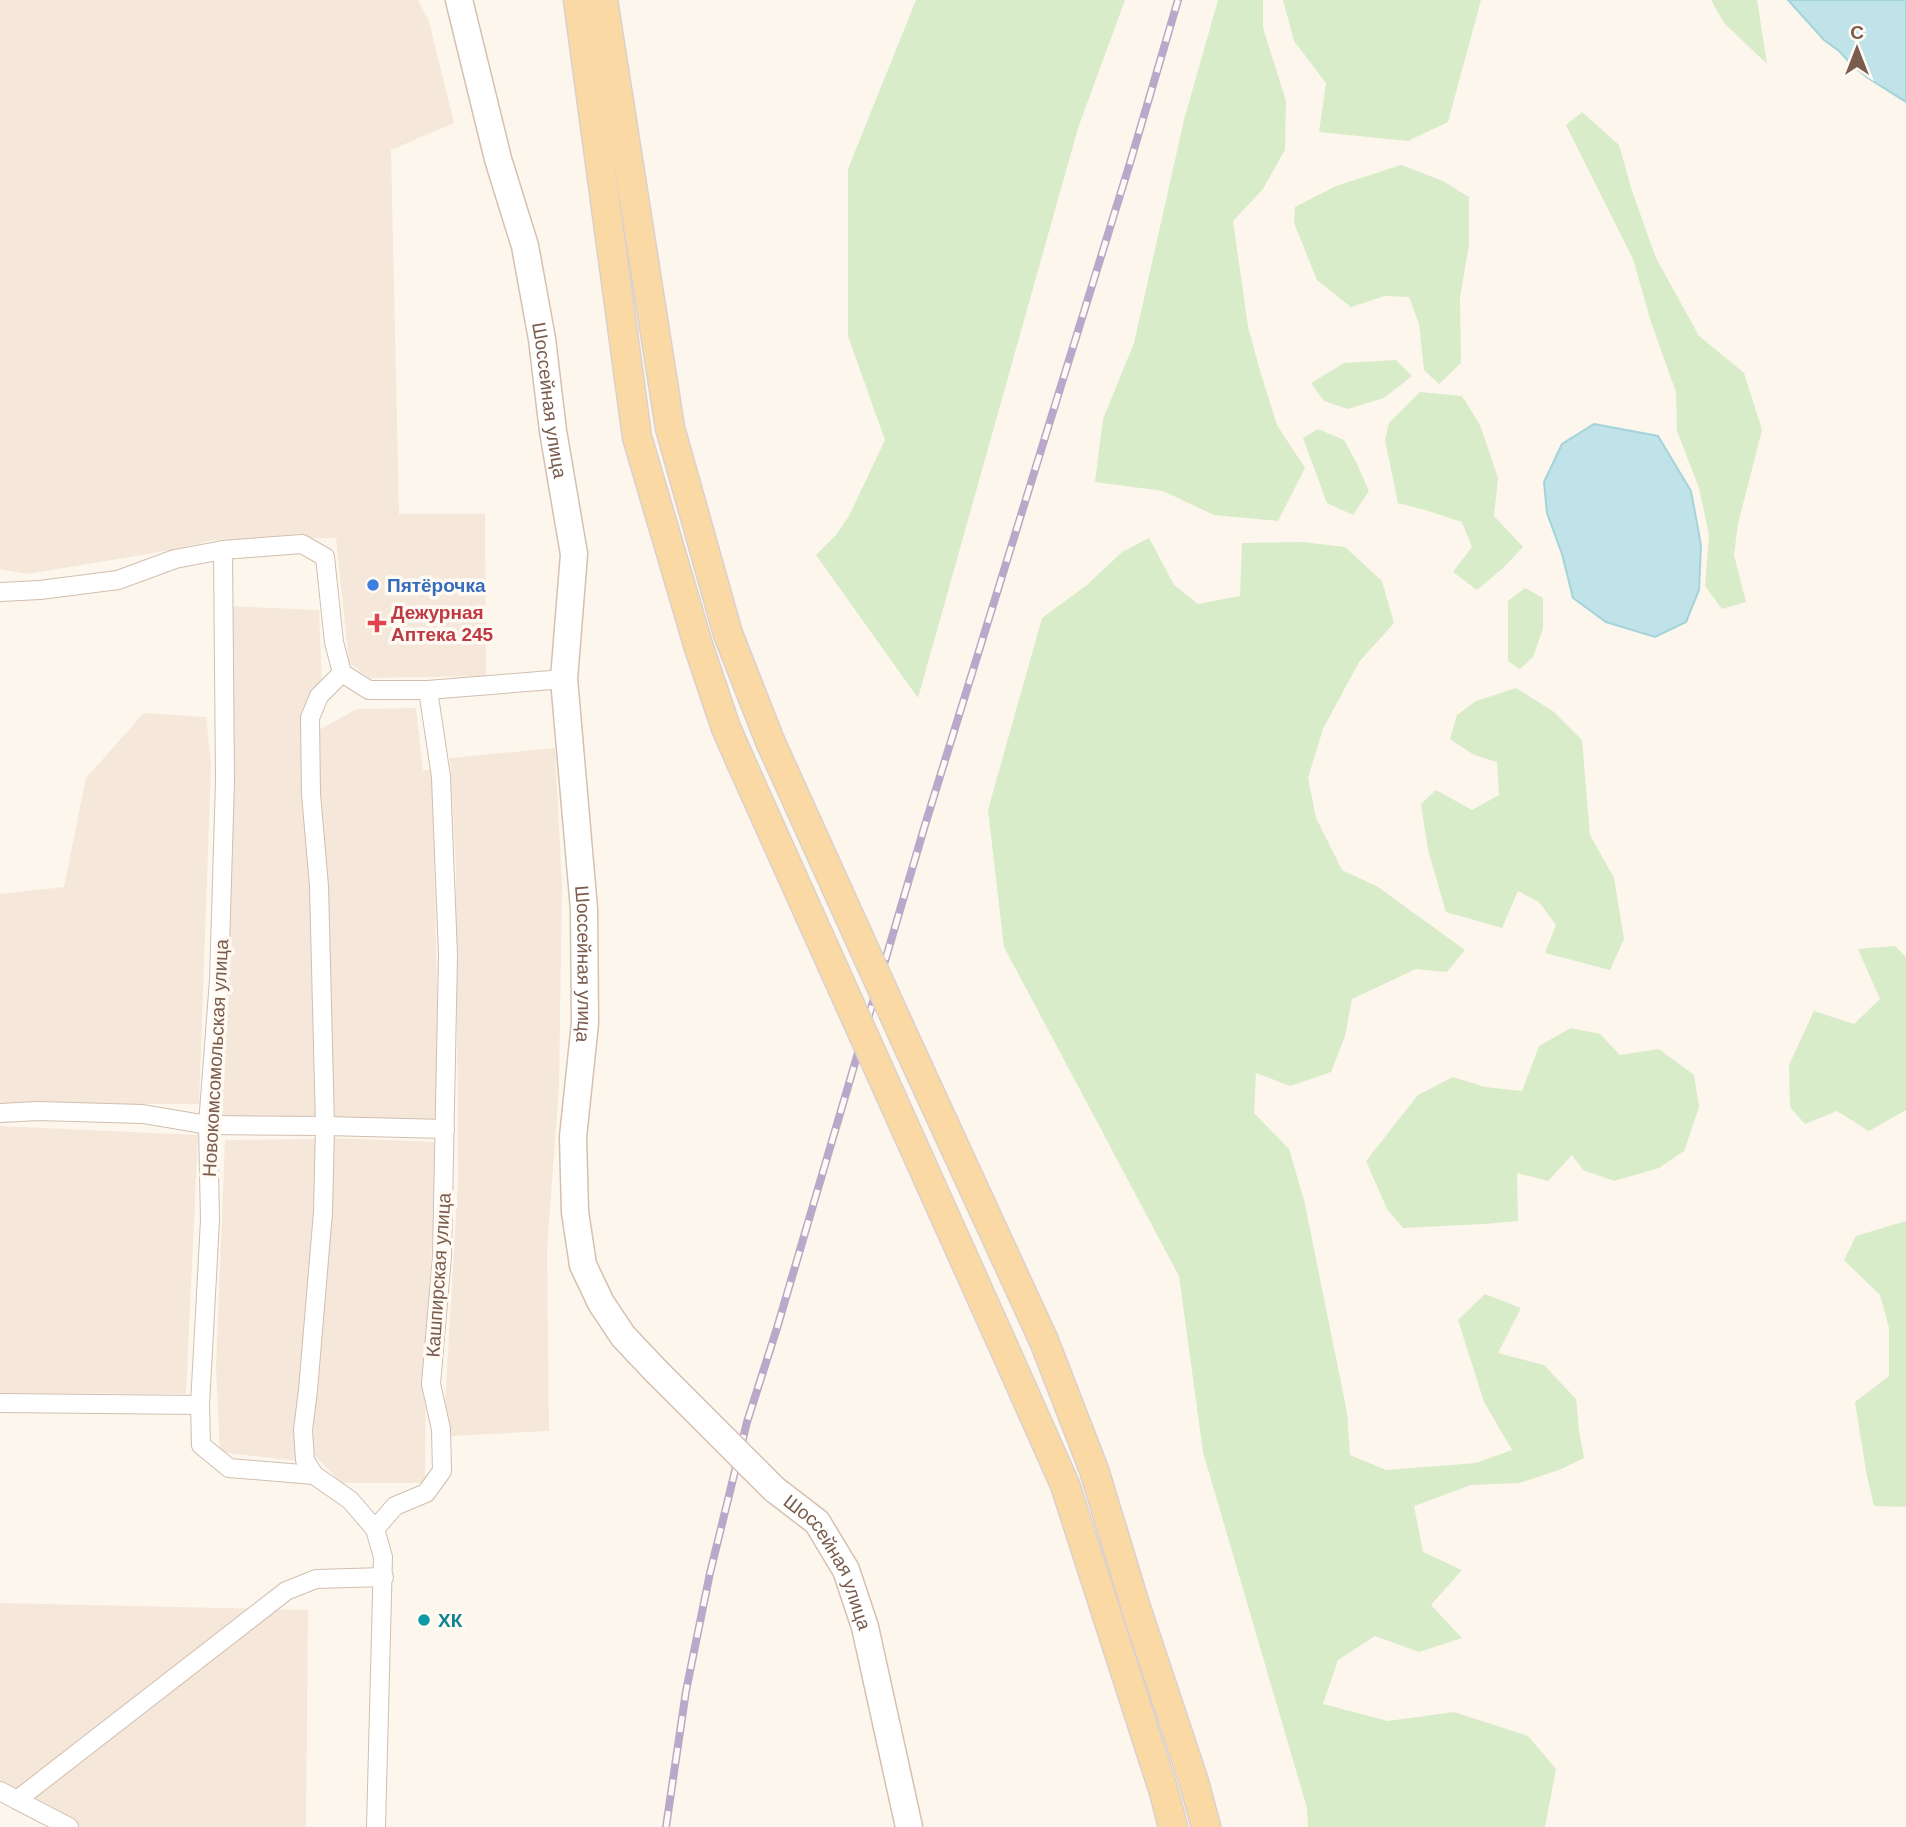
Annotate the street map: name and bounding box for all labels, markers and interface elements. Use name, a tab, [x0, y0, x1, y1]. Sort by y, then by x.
north arrow	[1822, 14, 1892, 84]
text: С	[1850, 22, 1864, 43]
street label: Шоссейная улица	[528, 321, 571, 480]
place label: Пятёрочка	[387, 575, 486, 596]
marker: Пятёрочка	[365, 577, 381, 593]
place label: Дежурная Аптека 245	[391, 602, 494, 645]
marker: Дежурная Аптека 245	[369, 615, 385, 631]
street label: Шоссейная улица	[571, 885, 595, 1044]
street label: Новокомсомольская улица	[199, 938, 232, 1177]
street label: Кашпирская улица	[422, 1192, 455, 1358]
street label: Шоссейная улица	[780, 1490, 875, 1633]
place label: ХК	[438, 1610, 463, 1631]
marker: ХК	[416, 1612, 432, 1628]

